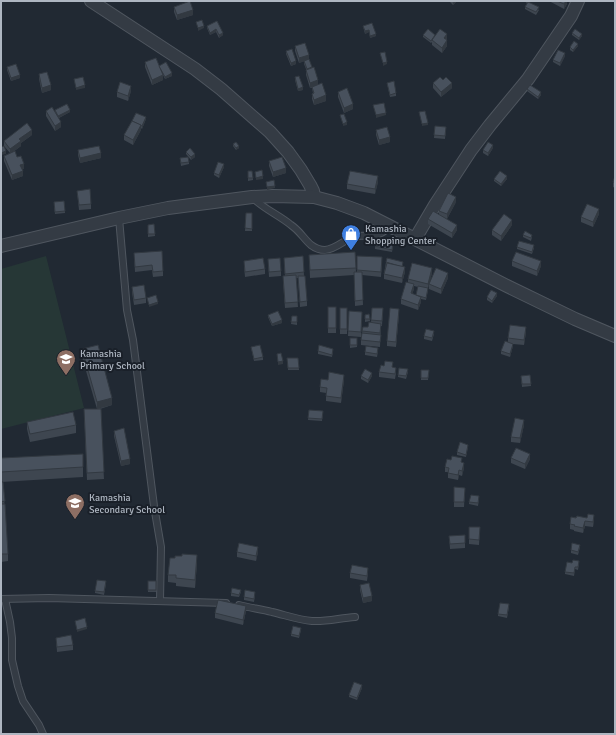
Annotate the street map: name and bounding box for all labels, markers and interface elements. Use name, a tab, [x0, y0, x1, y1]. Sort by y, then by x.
shop icon: Kamashia Shopping Center	[340, 223, 362, 251]
place label: Kamashia Shopping Center	[365, 223, 436, 247]
school or university icon: Kamashia Primary School	[55, 348, 77, 376]
place label: Kamashia Primary School	[80, 348, 145, 372]
school or university icon: Kamashia Secondary School	[64, 492, 86, 520]
place label: Kamashia Secondary School	[89, 492, 165, 516]

